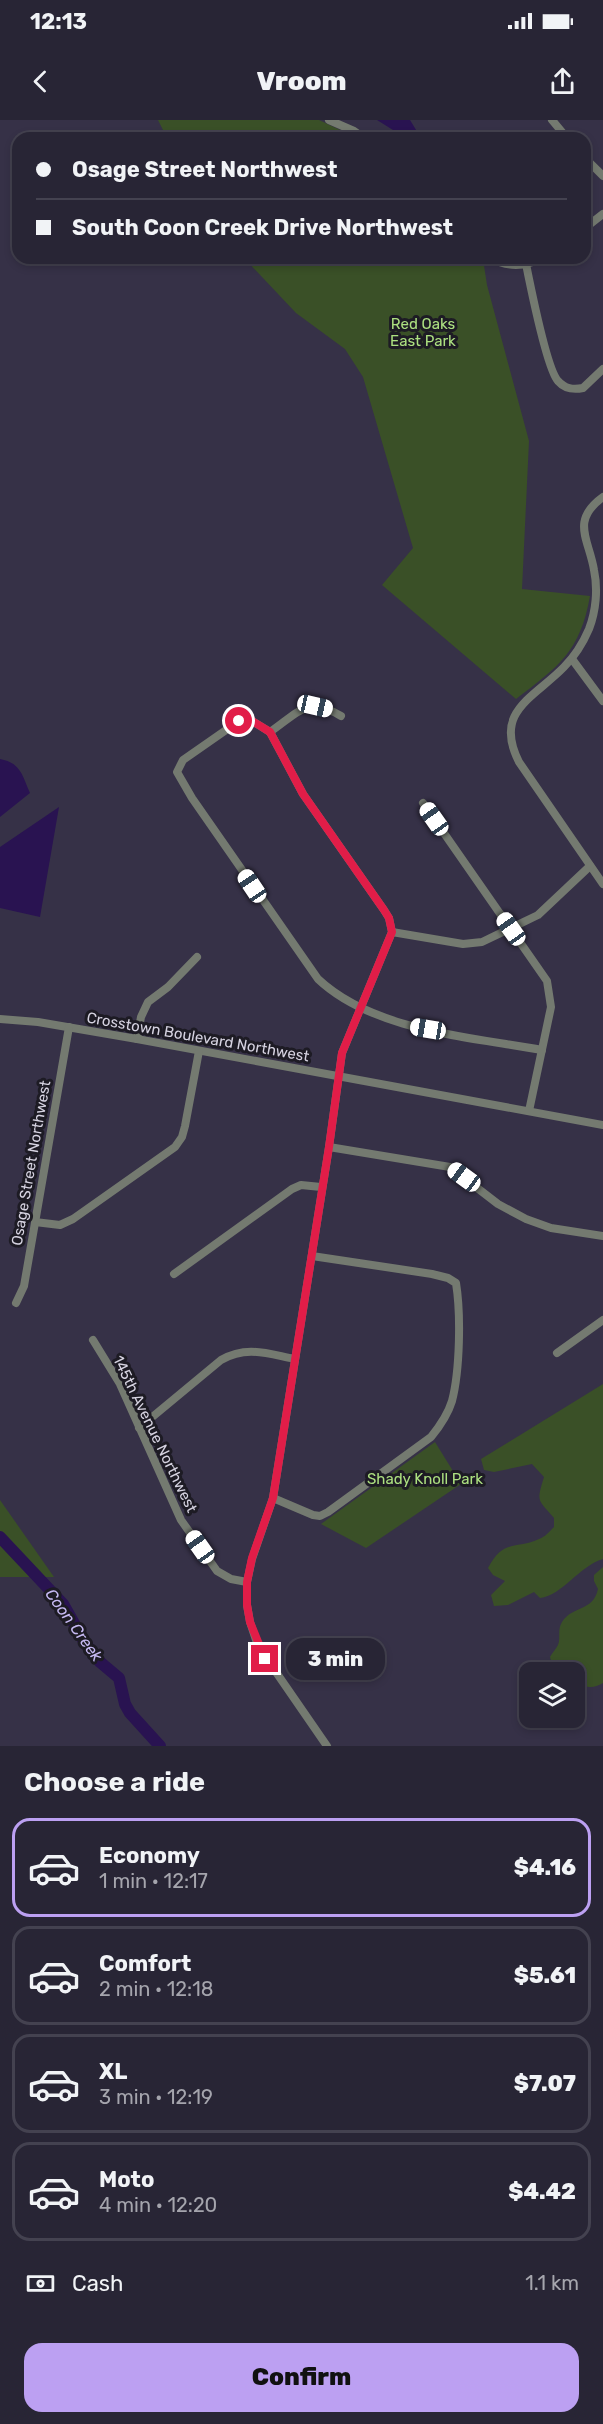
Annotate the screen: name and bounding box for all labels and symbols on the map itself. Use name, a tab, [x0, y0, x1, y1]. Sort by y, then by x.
park label: Red Oaks East Park	[390, 315, 456, 350]
car	[295, 693, 335, 719]
route start	[225, 707, 252, 734]
car	[416, 799, 452, 839]
car	[234, 866, 270, 906]
car	[493, 909, 529, 949]
street label: Crosstown Boulevard Northwest	[85, 1009, 311, 1065]
car	[409, 1017, 447, 1041]
street label: Osage Street Northwest	[8, 1079, 54, 1247]
car	[444, 1159, 484, 1195]
street label: 145th Avenue Northwest	[109, 1353, 201, 1516]
park label: Shady Knoll Park	[367, 1470, 483, 1488]
car	[182, 1527, 218, 1567]
water label: Coon Creek	[41, 1585, 107, 1666]
callout: 3 min	[286, 1638, 385, 1680]
route end	[251, 1645, 278, 1672]

